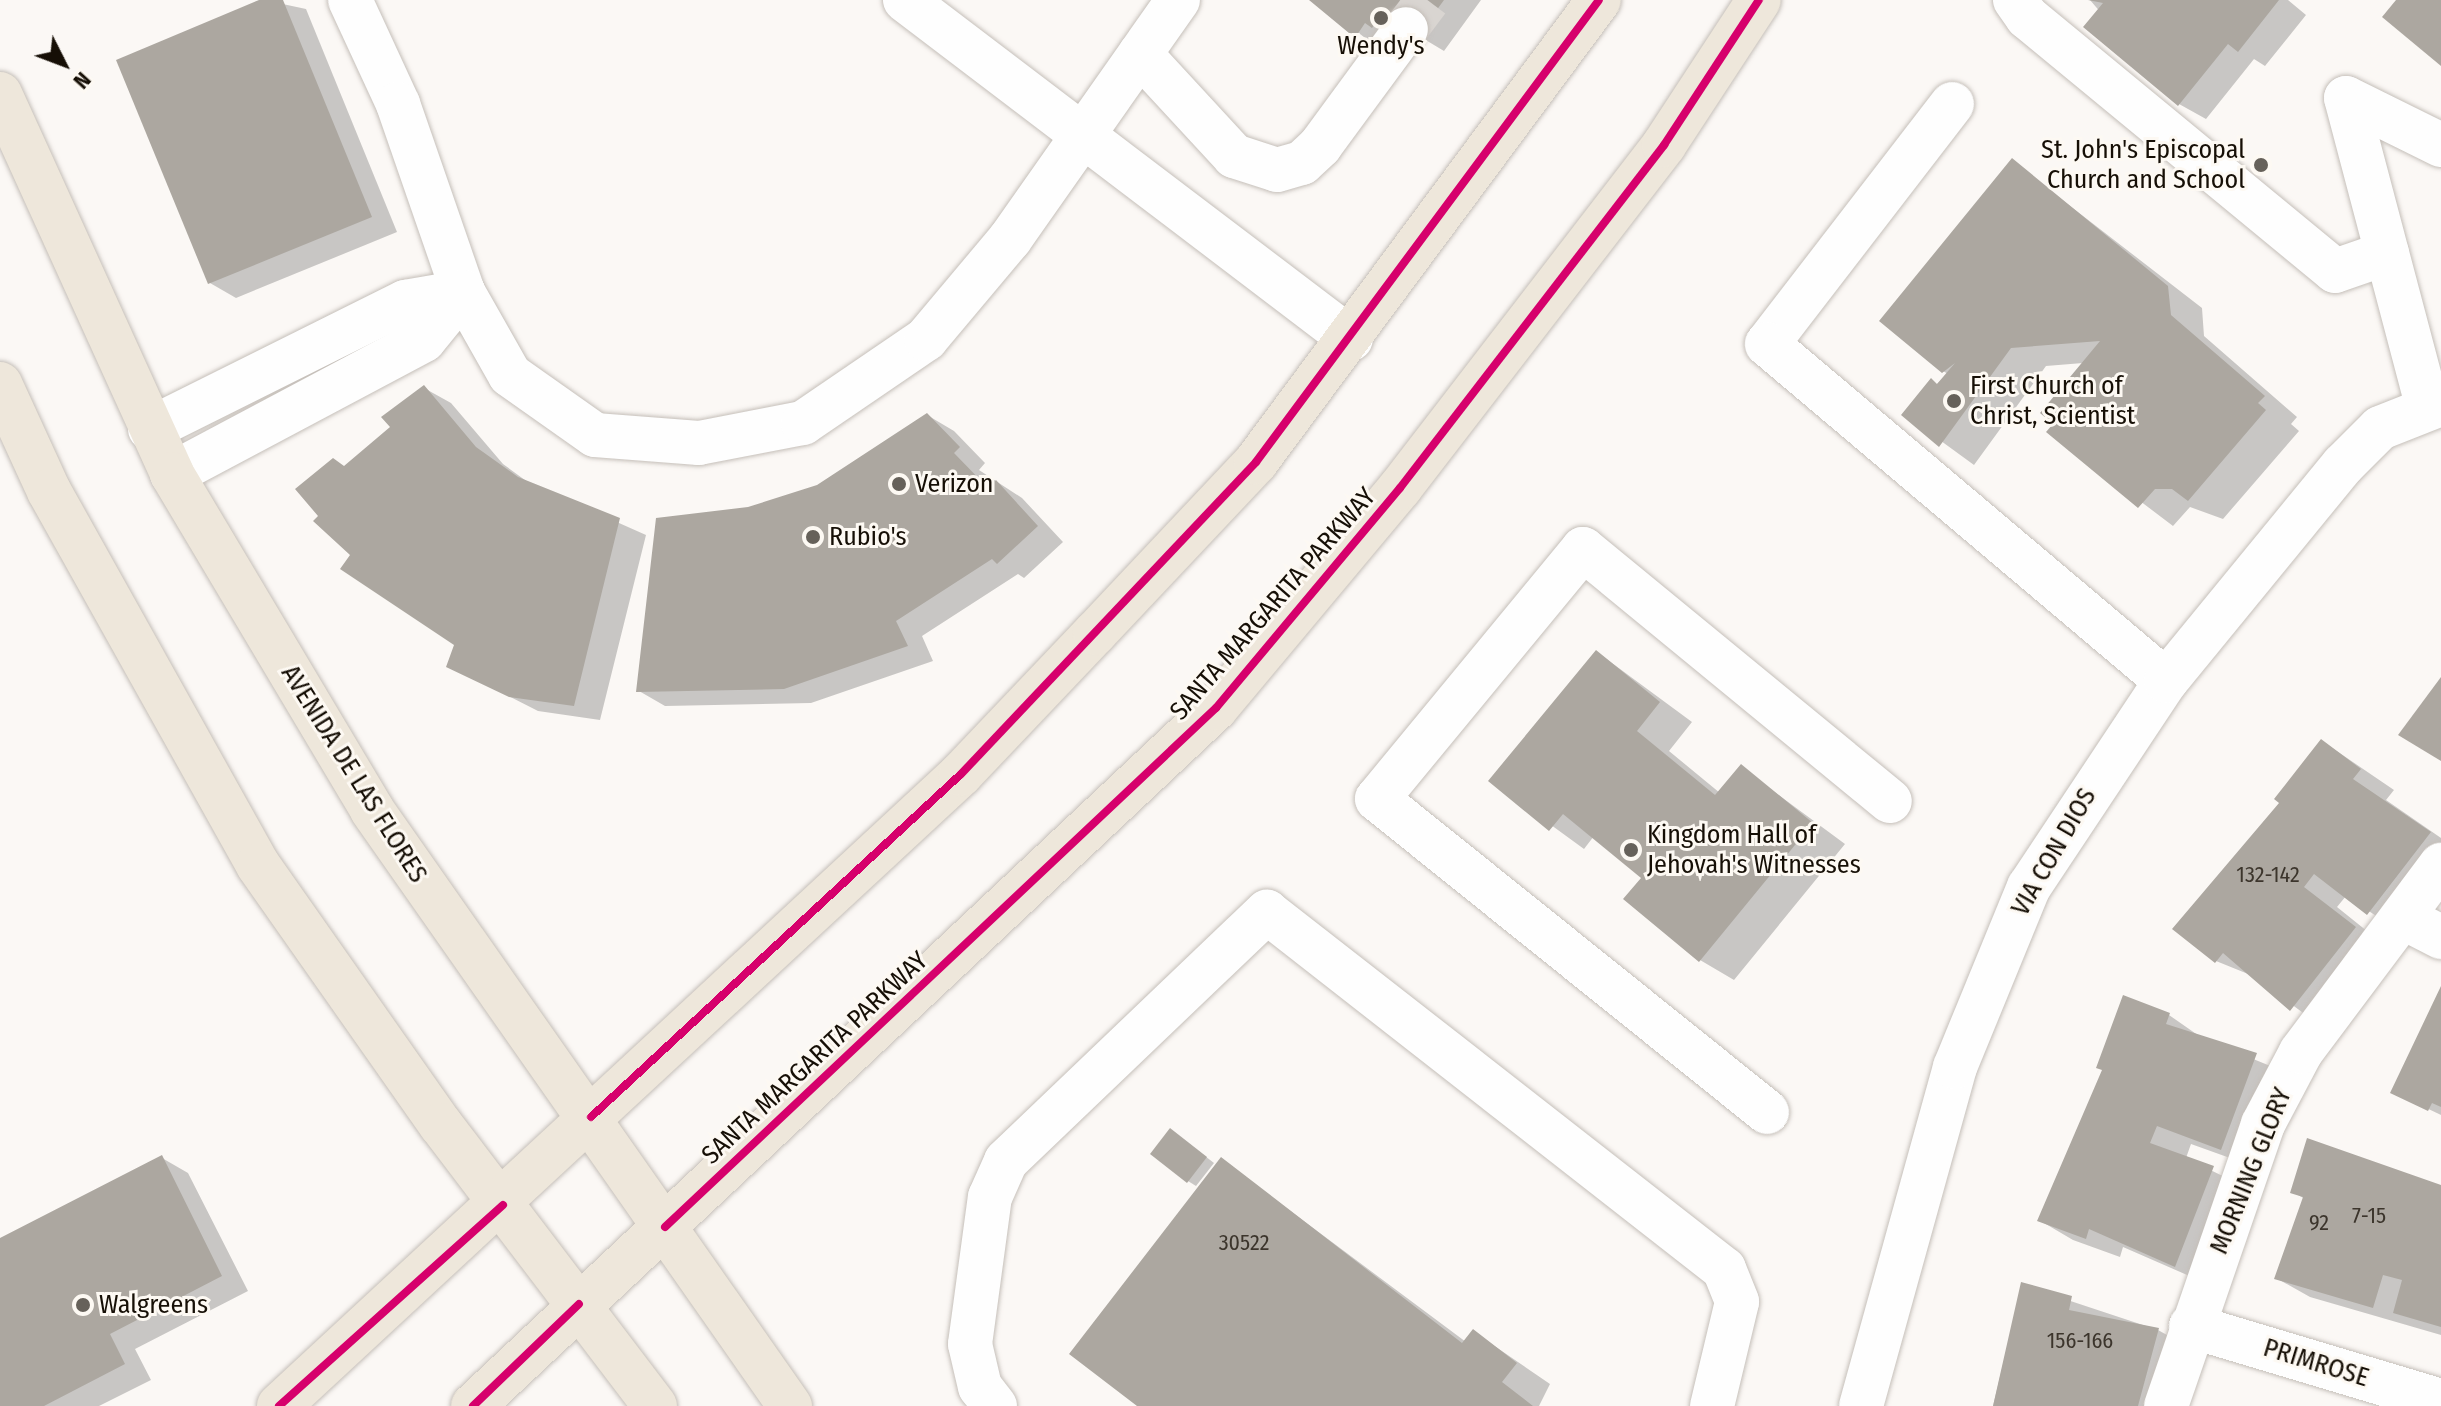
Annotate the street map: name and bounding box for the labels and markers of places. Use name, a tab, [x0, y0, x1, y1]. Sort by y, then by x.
marker: Wendy's	[1372, 9, 1390, 27]
place label: Wendy's	[1337, 30, 1425, 62]
place label: St. John's Episcopal Church and School	[2041, 134, 2245, 196]
marker: St. John's Episcopal Church and School	[2252, 156, 2270, 174]
place label: First Church of Christ, Scientist	[1970, 370, 2135, 432]
marker: First Church of Christ, Scientist	[1945, 392, 1963, 410]
place label: Verizon	[915, 468, 994, 500]
marker: Verizon	[890, 475, 908, 493]
place label: Rubio's	[829, 521, 907, 553]
marker: Rubio's	[804, 528, 822, 546]
place label: Kingdom Hall of Jehovah's Witnesses	[1647, 819, 1861, 880]
marker: Kingdom Hall of Jehovah's Witnesses	[1622, 841, 1640, 859]
place label: Walgreens	[99, 1289, 208, 1321]
marker: Walgreens	[74, 1296, 92, 1314]

